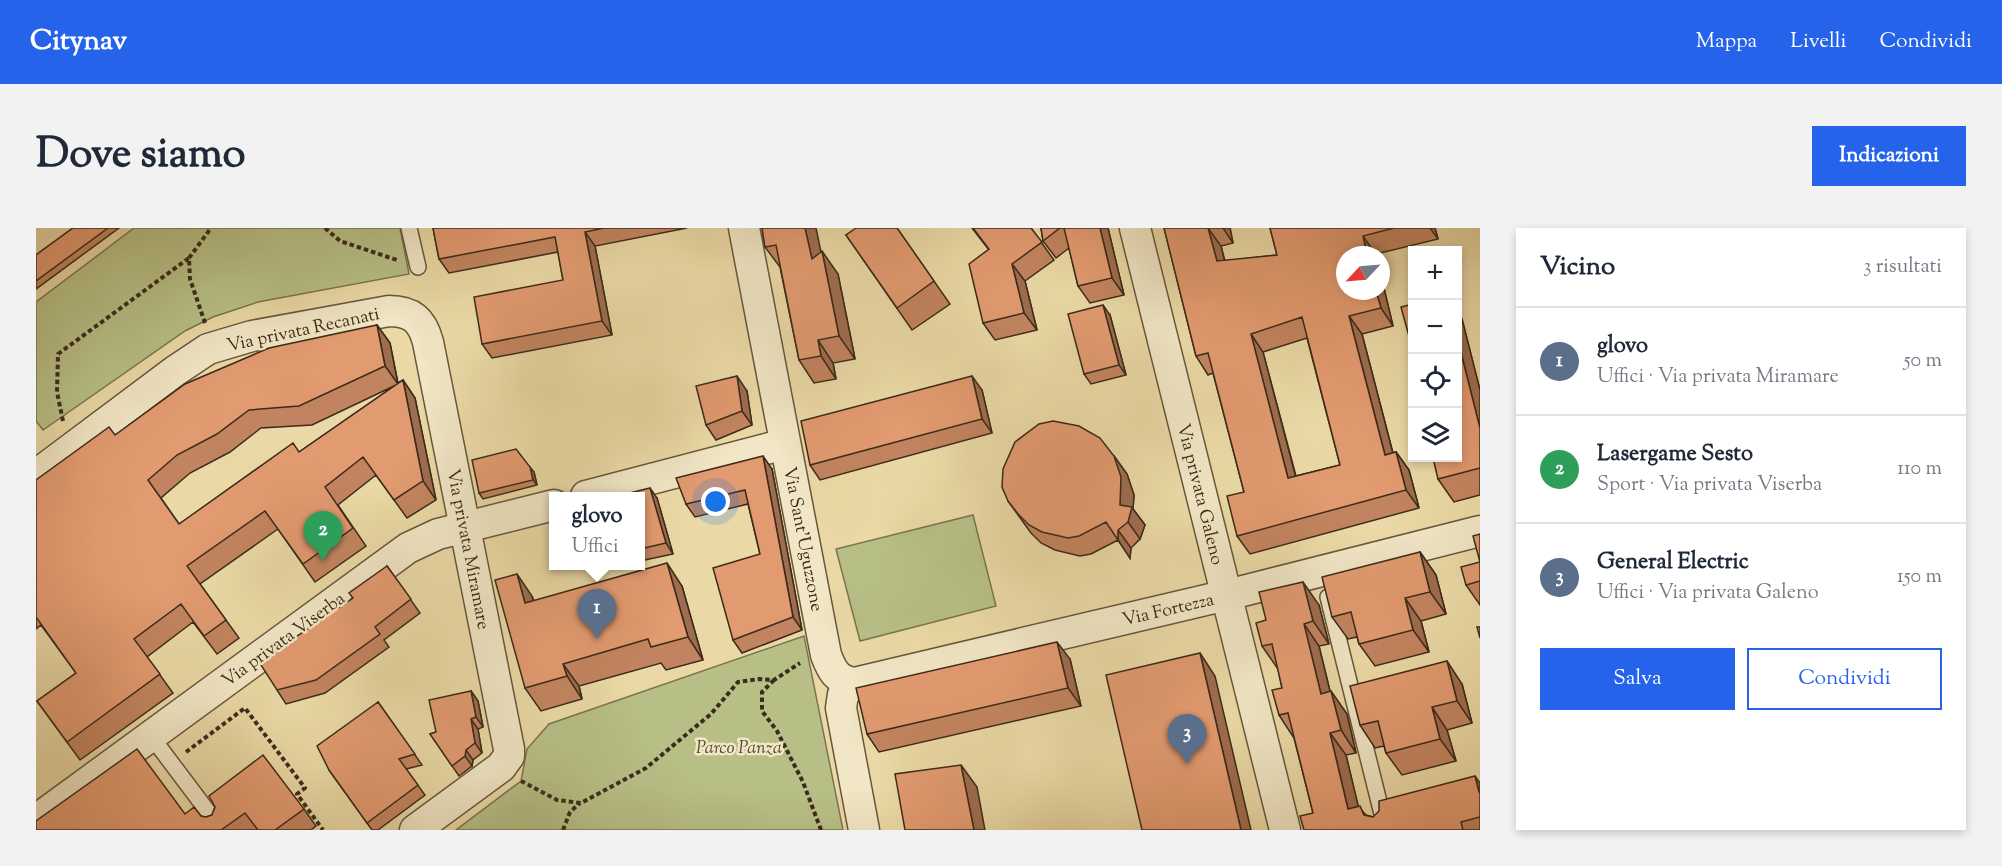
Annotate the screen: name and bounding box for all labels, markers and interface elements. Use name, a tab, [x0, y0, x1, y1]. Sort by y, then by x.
text: Citynav	[30, 22, 127, 62]
text: Mappa	[1696, 27, 1757, 57]
text: Livelli	[1790, 27, 1847, 57]
text: Condividi	[1880, 27, 1972, 57]
text: Dove siamo	[36, 126, 245, 186]
button: Indicazioni	[1812, 126, 1966, 186]
north arrow	[1336, 246, 1390, 300]
map controls	[1408, 246, 1462, 462]
button: +	[1408, 246, 1462, 300]
text: Vicino	[1540, 249, 1615, 286]
text: 3 risultati	[1863, 253, 1942, 282]
button: −	[1408, 300, 1462, 354]
street label: Via privata Recanati	[225, 302, 382, 360]
text: glovo	[1597, 331, 1648, 363]
text: 1	[1556, 347, 1563, 376]
text: 50 m	[1904, 347, 1942, 376]
button: locate	[1408, 354, 1462, 408]
text: Uffici · Via privata Miramare	[1597, 363, 1839, 392]
button: layers	[1408, 408, 1462, 462]
street label: Via privata Galeno	[1169, 421, 1229, 568]
text: Lasergame Sesto	[1597, 439, 1753, 471]
text: 2	[1555, 455, 1564, 484]
text: 110 m	[1897, 455, 1942, 484]
street label: Via Sant'Uguzzone	[775, 465, 829, 614]
street label: Via privata Miramare	[439, 467, 495, 632]
text: Sport · Via privata Viserba	[1597, 471, 1822, 500]
your location	[701, 487, 730, 516]
popup	[549, 492, 645, 570]
text: glovo	[572, 501, 622, 533]
pin: 2	[304, 512, 342, 561]
text: Uffici	[572, 533, 619, 562]
text: General Electric	[1597, 547, 1749, 579]
text: 3	[1555, 563, 1564, 592]
text: 150 m	[1897, 563, 1942, 592]
text: Uffici · Via privata Galeno	[1597, 579, 1819, 608]
street label: Via privata Viserba	[217, 587, 351, 694]
street label: Via Fortezza	[1120, 588, 1217, 634]
pin: 1	[578, 590, 616, 639]
button: Salva	[1540, 648, 1735, 710]
button: Condividi	[1747, 648, 1942, 710]
pin: 3	[1168, 714, 1206, 764]
park label: Parco Panza	[696, 736, 782, 762]

